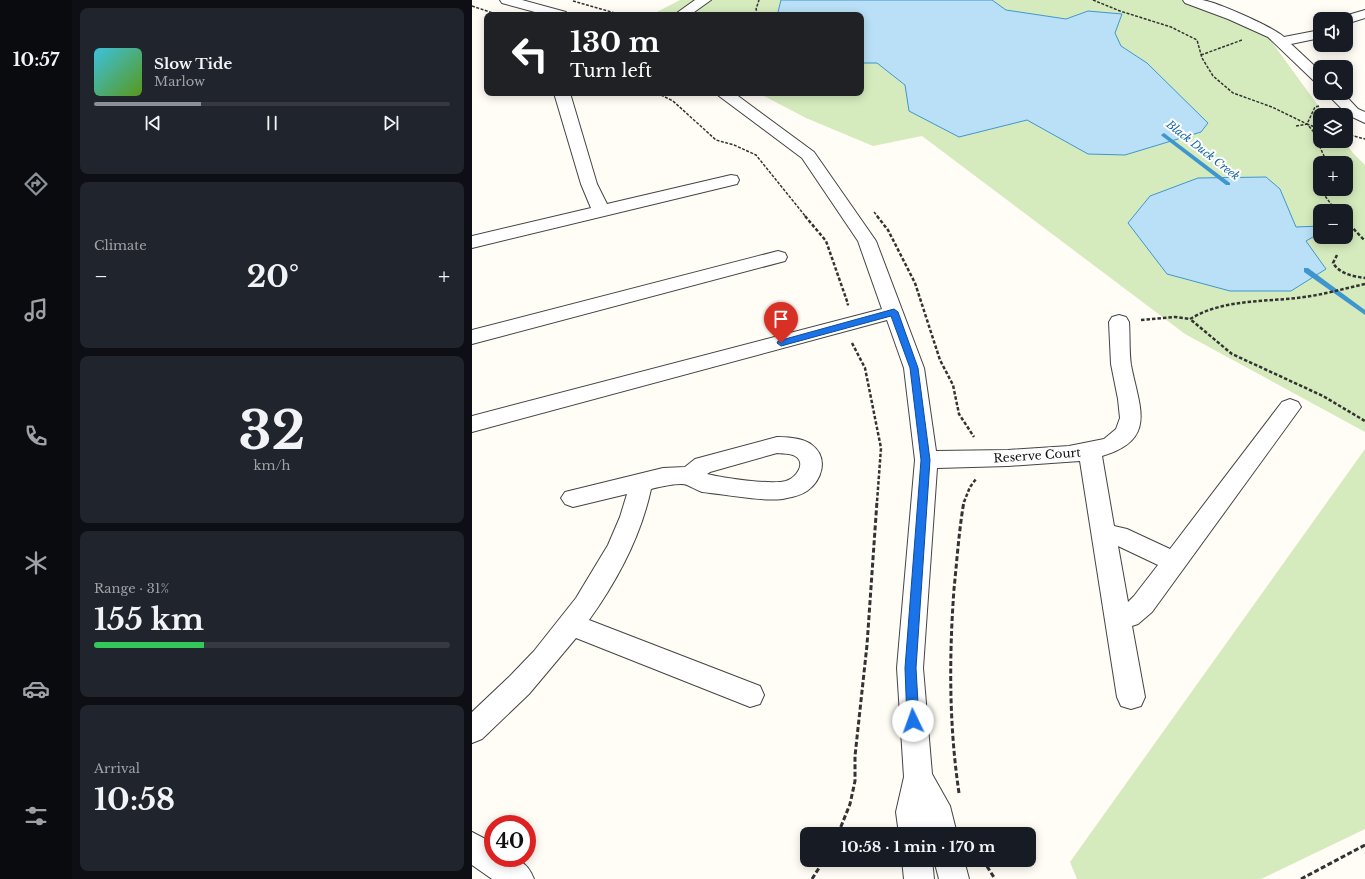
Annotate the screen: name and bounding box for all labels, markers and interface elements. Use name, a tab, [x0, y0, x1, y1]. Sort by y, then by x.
map controls	[1313, 12, 1353, 244]
button: sound	[1313, 12, 1353, 52]
text: 130 m	[570, 25, 660, 60]
icon: left	[504, 28, 556, 80]
text: 10:57	[13, 49, 59, 71]
text: Slow Tide	[154, 54, 232, 73]
text: Turn left	[570, 60, 652, 82]
button: search	[1313, 60, 1353, 100]
text: Marlow	[154, 73, 205, 90]
button: layers	[1313, 108, 1353, 148]
icon: previous	[142, 112, 164, 134]
icon: pause	[261, 112, 283, 134]
icon: next	[380, 112, 402, 134]
water label: Black Duck Creek	[1163, 116, 1243, 183]
button: +	[1313, 156, 1353, 196]
icon: directions	[22, 170, 50, 198]
button: −	[1313, 204, 1353, 244]
text: Climate	[94, 237, 147, 254]
text: 20°	[247, 258, 299, 295]
text: −	[94, 263, 108, 290]
text: +	[438, 263, 450, 290]
icon: music	[22, 296, 50, 324]
pin	[764, 302, 798, 343]
icon: arrive	[770, 308, 792, 330]
text: 32	[239, 399, 305, 463]
icon: phone	[22, 422, 50, 450]
street label: Reserve Court	[993, 444, 1082, 466]
text: km/h	[254, 457, 290, 474]
icon: climate	[22, 549, 50, 577]
text: Range · 31%	[94, 580, 169, 597]
text: 155 km	[94, 601, 204, 638]
icon: car	[22, 675, 50, 703]
position arrow	[892, 700, 934, 742]
text: Arrival	[94, 760, 140, 777]
text: 10:58	[94, 781, 175, 818]
icon: filters	[22, 802, 50, 830]
speed limit sign: 40	[484, 815, 536, 867]
text: 10:58 · 1 min · 170 m	[841, 837, 995, 856]

